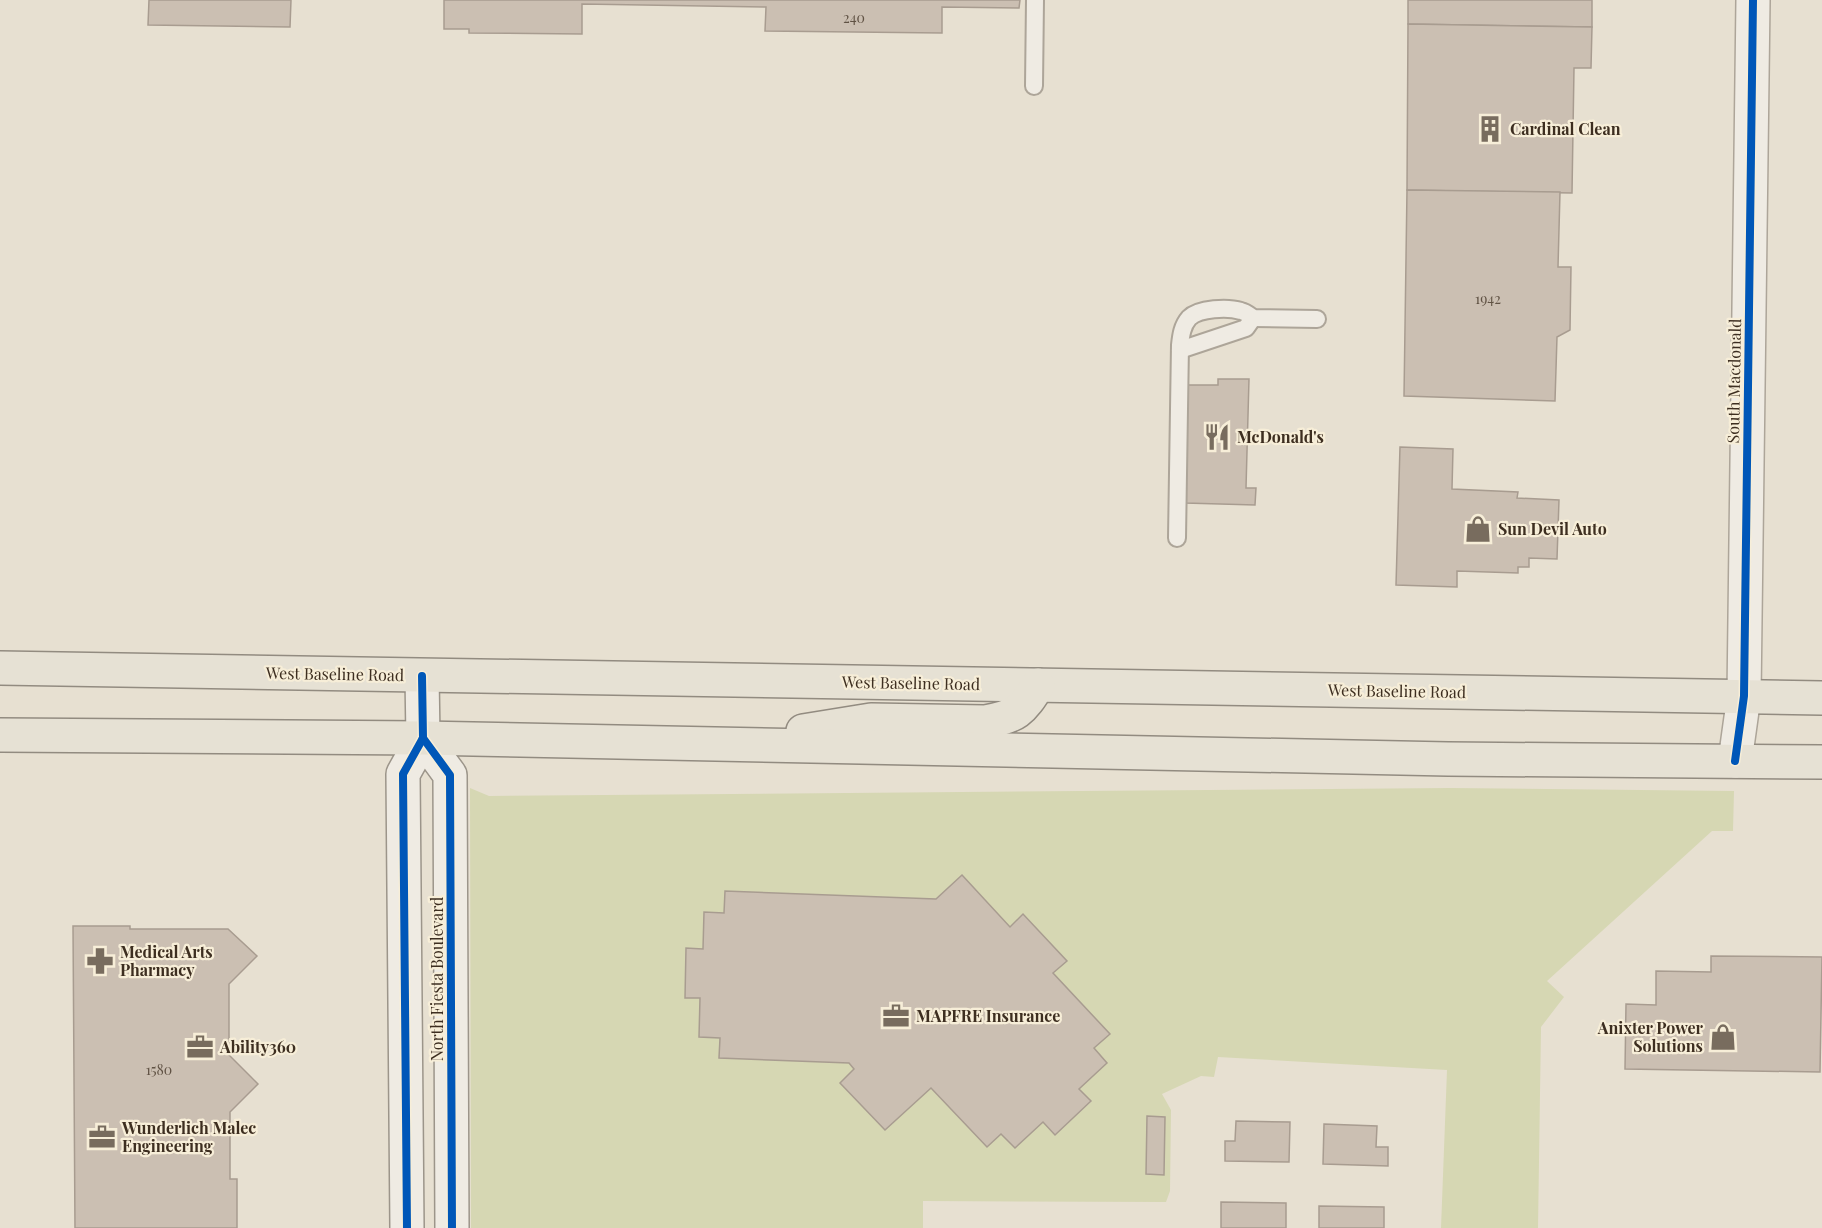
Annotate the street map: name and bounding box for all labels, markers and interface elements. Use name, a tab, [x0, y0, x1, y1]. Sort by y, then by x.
house number: 240	[843, 8, 865, 27]
building icon: Cardinal Clean	[1475, 114, 1505, 144]
place label: Cardinal Clean	[1510, 118, 1621, 139]
house number: 1942	[1475, 289, 1501, 308]
street label: South Macdonald	[1722, 318, 1745, 444]
restaurant icon: McDonald's	[1202, 422, 1232, 452]
place label: McDonald's	[1237, 426, 1324, 447]
shop icon: Sun Devil Auto	[1463, 514, 1493, 544]
place label: Sun Devil Auto	[1498, 518, 1607, 539]
street label: West Baseline Road	[265, 662, 404, 685]
street label: West Baseline Road	[841, 671, 980, 694]
street label: West Baseline Road	[1327, 679, 1466, 702]
street label: North Fiesta Boulevard	[426, 897, 447, 1061]
place label: Medical Arts Pharmacy	[120, 941, 213, 980]
pharmacy icon: Medical Arts Pharmacy	[85, 946, 115, 976]
office icon: MAPFRE Insurance	[881, 1001, 911, 1031]
place label: MAPFRE Insurance	[916, 1005, 1060, 1026]
place label: Anixter Power Solutions	[1597, 1017, 1704, 1056]
shop icon: Anixter Power Solutions	[1708, 1022, 1738, 1052]
office icon: Ability360	[185, 1032, 215, 1062]
place label: Ability360	[219, 1036, 296, 1057]
house number: 1580	[146, 1060, 172, 1079]
place label: Wunderlich Malec Engineering	[121, 1117, 256, 1156]
office icon: Wunderlich Malec Engineering	[87, 1122, 117, 1152]

